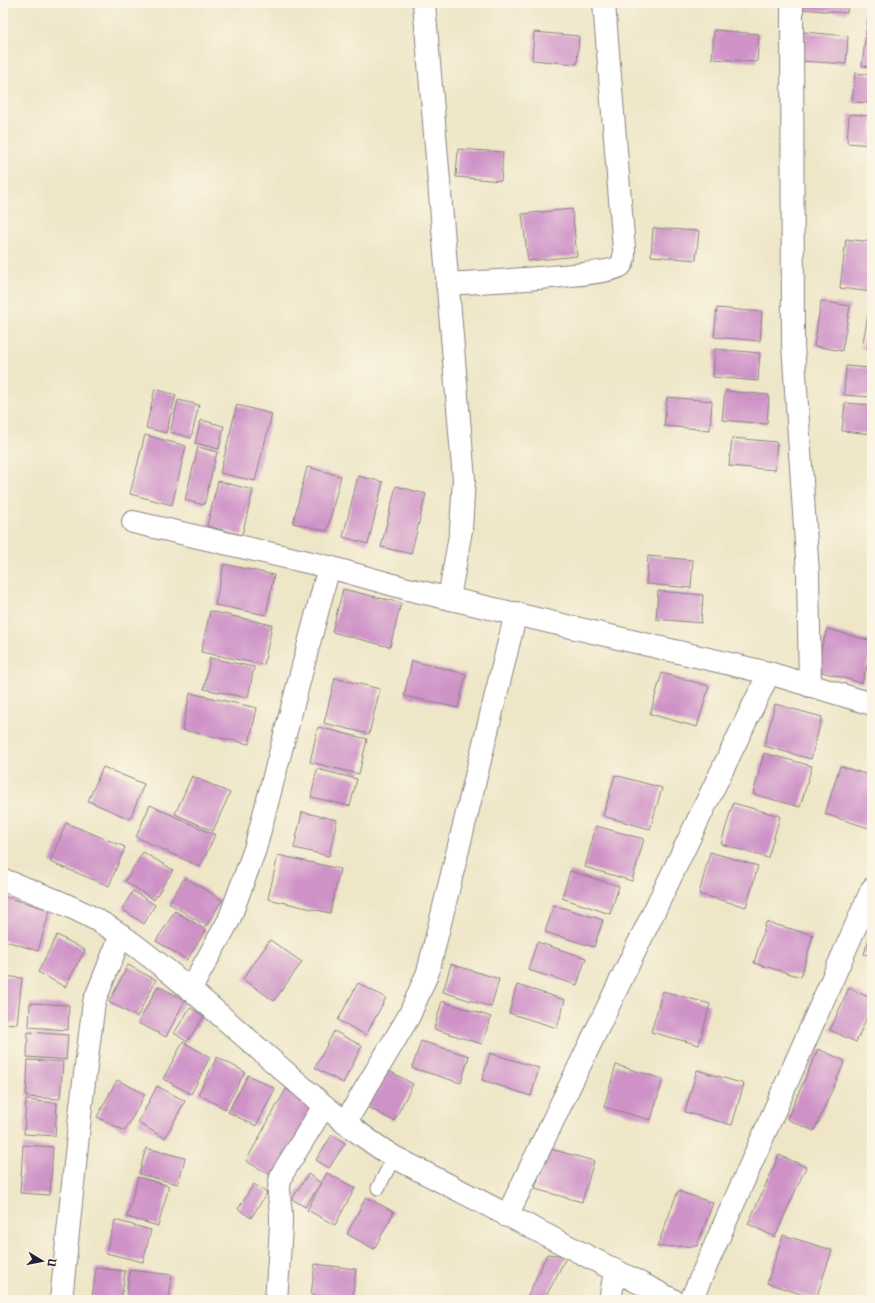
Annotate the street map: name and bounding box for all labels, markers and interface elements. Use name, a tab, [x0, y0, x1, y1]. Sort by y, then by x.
north arrow	[22, 1241, 62, 1281]
text: U	[44, 1256, 59, 1268]

